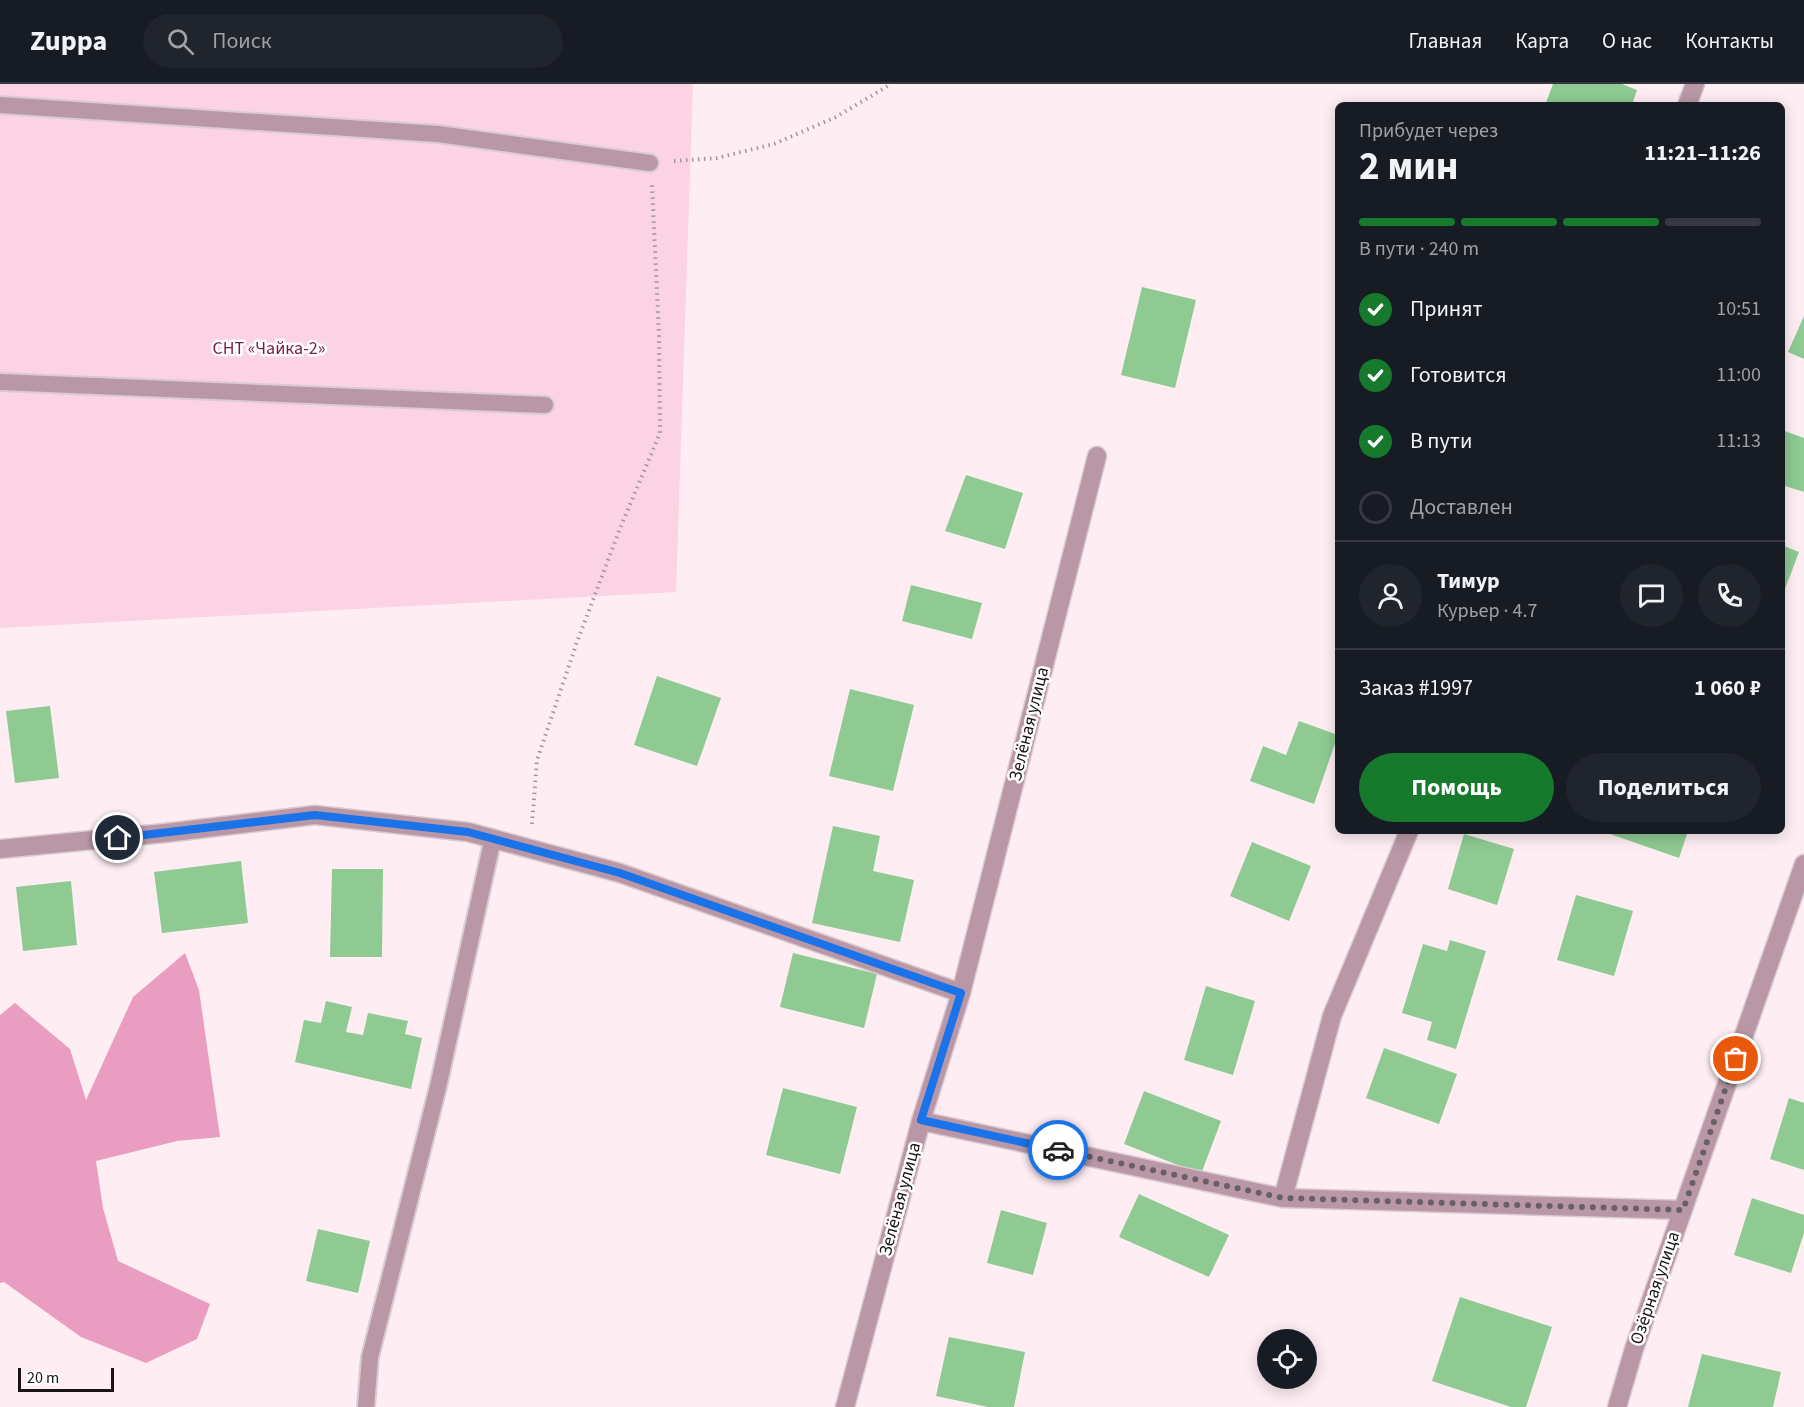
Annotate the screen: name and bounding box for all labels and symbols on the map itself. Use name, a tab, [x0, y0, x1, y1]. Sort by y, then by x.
park label: СНТ «Чайка-2»	[213, 336, 325, 361]
street label: Зелёная улица	[1003, 664, 1055, 784]
pin	[92, 812, 143, 863]
pin	[1710, 1033, 1761, 1084]
courier	[1028, 1120, 1088, 1180]
street label: Зелёная улица	[873, 1139, 927, 1259]
street label: Озёрная улица	[1624, 1228, 1686, 1348]
scale bar	[18, 1365, 114, 1392]

